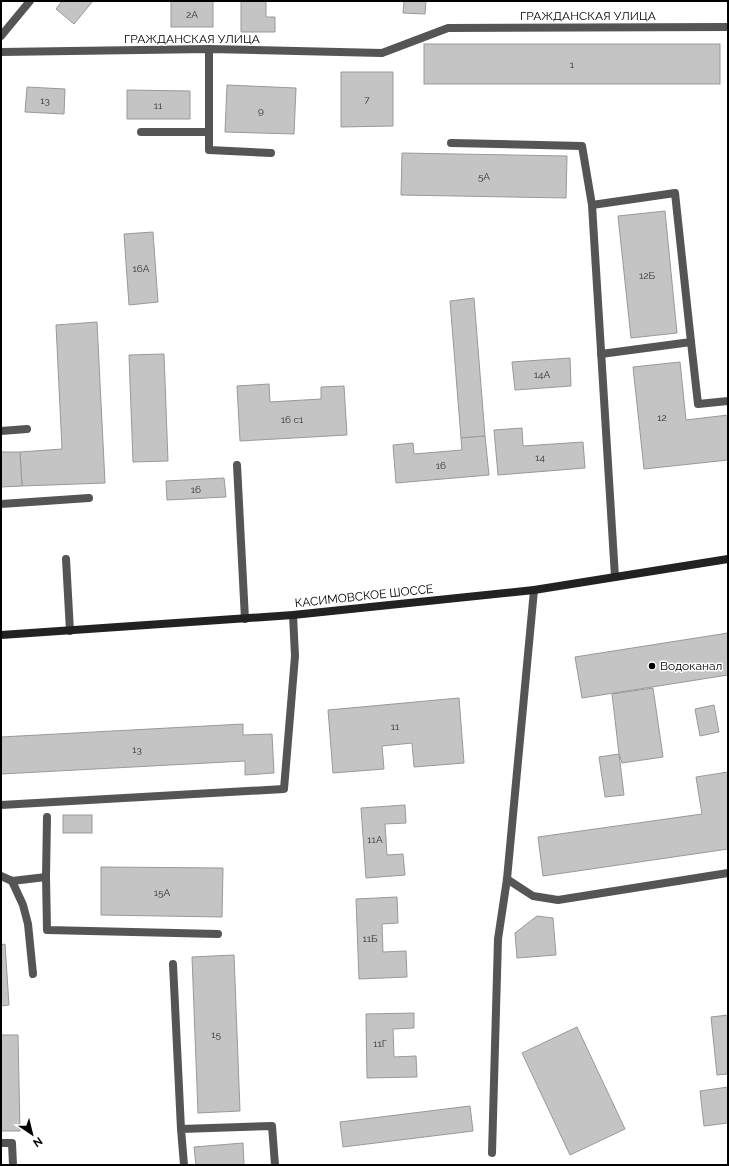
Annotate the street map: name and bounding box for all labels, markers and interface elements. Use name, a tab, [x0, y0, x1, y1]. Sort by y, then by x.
house number: 2А	[186, 9, 198, 20]
street label: ГРАЖДАНСКАЯ УЛИЦА	[520, 9, 656, 23]
street label: ГРАЖДАНСКАЯ УЛИЦА	[124, 32, 260, 46]
house number: 1	[570, 59, 575, 70]
house number: 7	[364, 94, 370, 105]
house number: 13	[40, 95, 50, 106]
house number: 11	[154, 100, 163, 111]
house number: 9	[258, 105, 264, 116]
house number: 5А	[478, 171, 490, 182]
house number: 16А	[133, 263, 150, 274]
house number: 12Б	[639, 270, 655, 281]
house number: 14А	[534, 369, 550, 380]
house number: 12	[657, 412, 667, 423]
house number: 16 с1	[281, 414, 304, 425]
house number: 14	[535, 452, 545, 463]
house number: 16	[436, 460, 446, 471]
house number: 16	[191, 484, 201, 495]
street label: КАСИМОВСКОЕ ШОССЕ	[294, 582, 434, 610]
place label: Водоканал	[660, 659, 722, 673]
marker: Водоканал	[647, 661, 657, 671]
house number: 11	[391, 721, 400, 732]
house number: 13	[132, 744, 142, 755]
house number: 11А	[367, 834, 383, 845]
house number: 15А	[154, 887, 170, 898]
house number: 11Б	[362, 933, 378, 944]
house number: 15	[211, 1029, 221, 1040]
house number: 11Г	[373, 1038, 387, 1049]
north arrow	[12, 1114, 52, 1154]
text: N	[30, 1134, 45, 1150]

